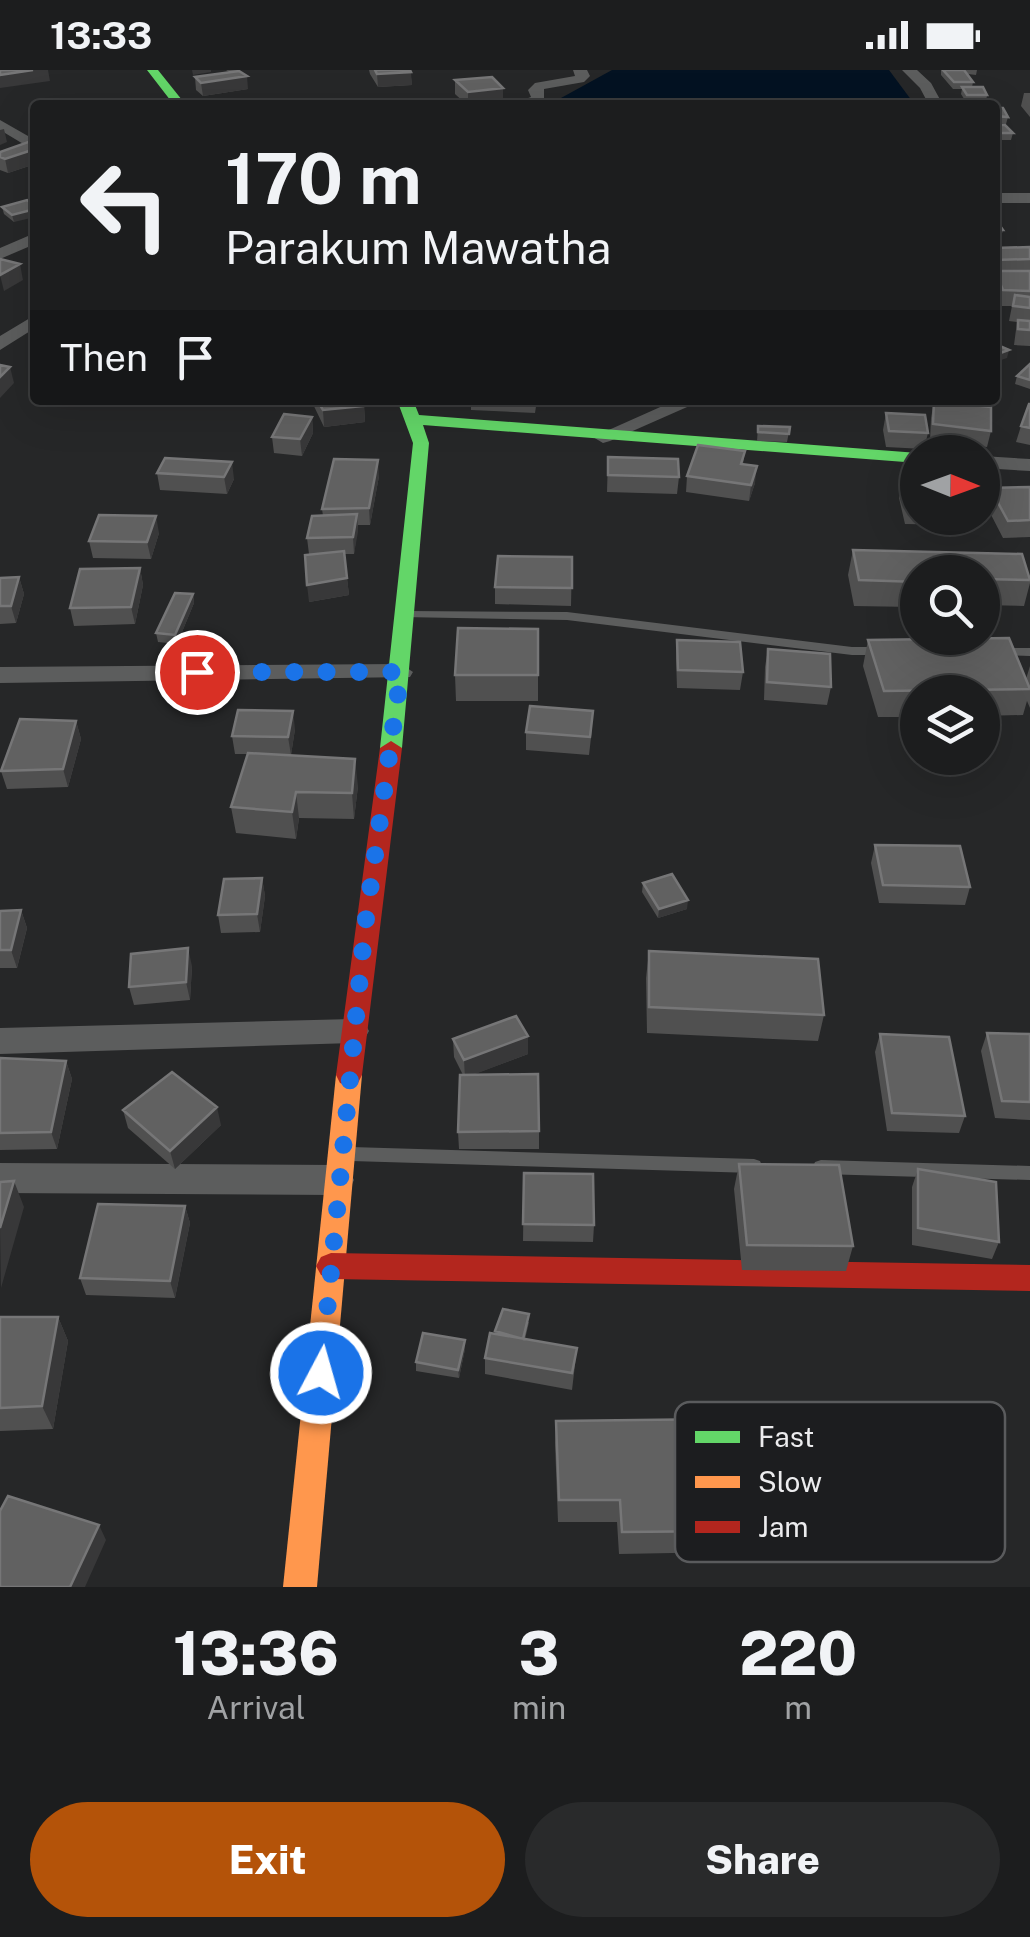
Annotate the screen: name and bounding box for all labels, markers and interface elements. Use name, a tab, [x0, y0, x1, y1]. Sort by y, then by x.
text: 13:33	[50, 13, 152, 58]
text: 170 m	[225, 137, 422, 220]
icon: left	[60, 140, 190, 270]
text: Parakum Mawatha	[225, 221, 611, 274]
icon: arrive	[168, 330, 223, 385]
text: Then	[60, 335, 148, 380]
north arrow	[900, 435, 1000, 535]
map controls	[900, 435, 1000, 775]
button: search	[900, 555, 1000, 655]
pin	[155, 630, 240, 715]
icon: arrive	[170, 645, 225, 700]
button: layers	[900, 675, 1000, 775]
position arrow	[269, 1321, 373, 1425]
legend	[675, 1402, 1005, 1562]
text: Fast	[758, 1420, 814, 1453]
text: Slow	[758, 1465, 822, 1498]
text: Jam	[758, 1510, 809, 1543]
text: 13:36	[173, 1618, 339, 1689]
text: 3	[519, 1618, 559, 1689]
text: 220	[739, 1618, 857, 1689]
text: Arrival	[207, 1689, 305, 1726]
text: min	[512, 1689, 566, 1726]
text: m	[784, 1689, 812, 1726]
button: Exit	[30, 1802, 505, 1917]
button: Share	[525, 1802, 1000, 1917]

